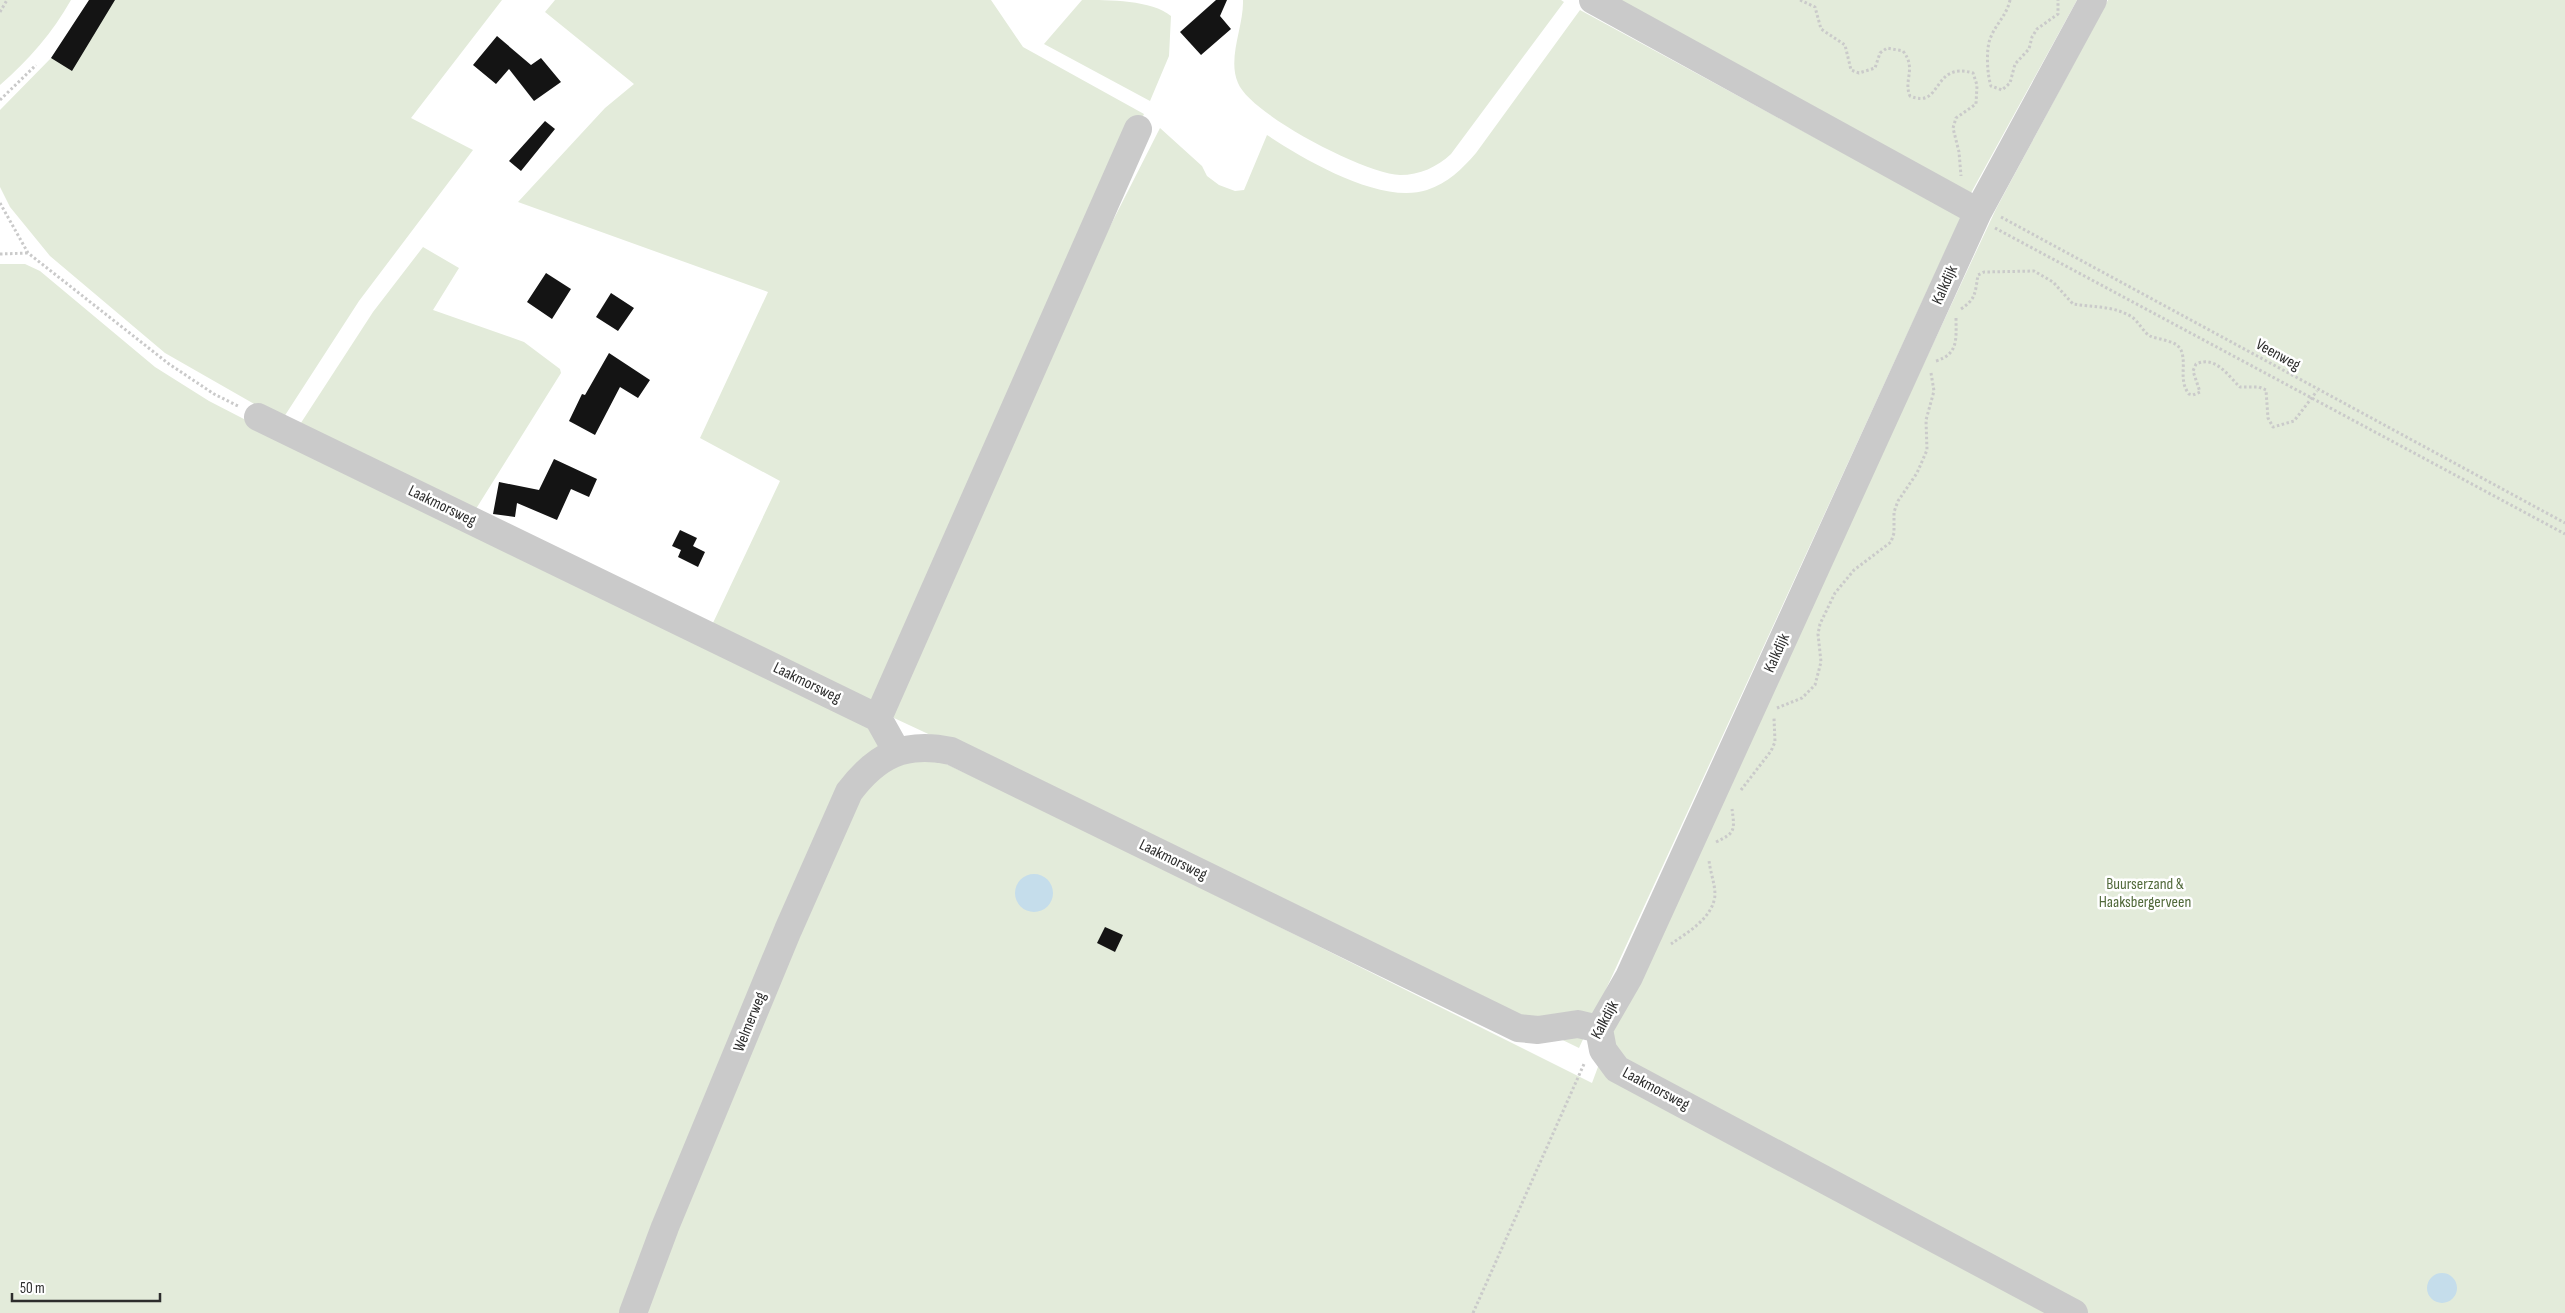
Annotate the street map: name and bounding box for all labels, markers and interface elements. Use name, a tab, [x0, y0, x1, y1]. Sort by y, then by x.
street label: Kalkdijk	[1928, 263, 1962, 307]
street label: Veenweg	[2252, 335, 2304, 375]
street label: Laakmorsweg	[405, 481, 479, 531]
street label: Kalkdijk	[1760, 631, 1794, 675]
street label: Laakmorsweg	[770, 658, 844, 708]
street label: Laakmorsweg	[1136, 835, 1210, 885]
park label: Buurserzand & Haaksbergerveen	[2099, 875, 2191, 912]
street label: Welmerweg	[729, 989, 771, 1055]
street label: Kalkdijk	[1587, 998, 1623, 1042]
street label: Laakmorsweg	[1619, 1063, 1693, 1115]
scale bar	[12, 1270, 160, 1302]
text: 50 m	[20, 1279, 45, 1298]

